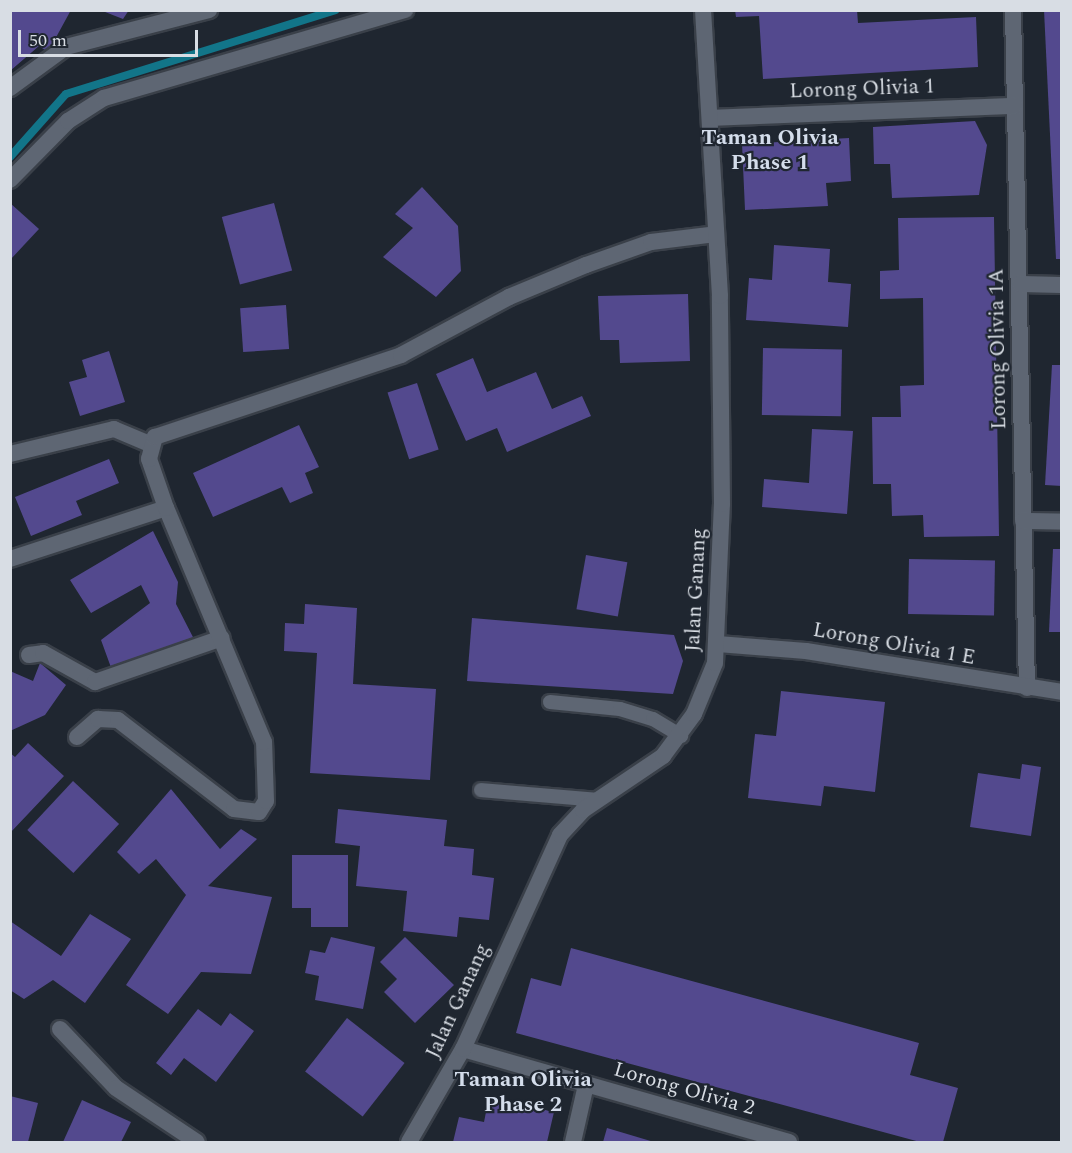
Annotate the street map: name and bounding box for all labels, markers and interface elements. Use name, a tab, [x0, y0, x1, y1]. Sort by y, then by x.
scale bar	[21, 18, 201, 56]
text: 50 m	[29, 27, 67, 54]
street label: Lorong Olivia 1	[789, 74, 935, 104]
district label: Taman Olivia Phase 1	[701, 124, 839, 176]
street label: Lorong Olivia 1A	[984, 268, 1012, 430]
street label: Jalan Ganang	[680, 527, 712, 653]
street label: Lorong Olivia 1 E	[811, 617, 977, 671]
street label: Jalan Ganang	[420, 939, 496, 1063]
street label: Lorong Olivia 2	[611, 1057, 757, 1121]
district label: Taman Olivia Phase 2	[454, 1066, 592, 1118]

